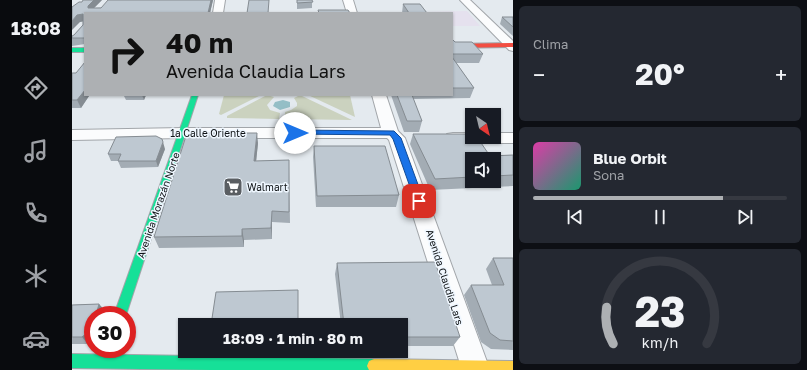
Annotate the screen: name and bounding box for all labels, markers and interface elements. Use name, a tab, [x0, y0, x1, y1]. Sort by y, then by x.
text: 18:08	[11, 17, 61, 39]
text: 40 m	[166, 26, 233, 59]
icon: right	[100, 28, 152, 80]
text: Clima	[533, 36, 568, 52]
text: 20°	[635, 56, 685, 92]
text: Avenida Claudia Lars	[166, 60, 346, 82]
text: −	[533, 61, 545, 88]
text: +	[775, 61, 787, 88]
icon: directions	[22, 74, 50, 102]
north arrow	[465, 108, 501, 144]
map controls	[465, 108, 501, 188]
position arrow	[274, 112, 316, 154]
street label: 1a Calle Oriente	[170, 127, 246, 139]
icon: music	[22, 137, 50, 165]
text: Blue Orbit	[593, 149, 667, 167]
street label: Avenida Morazán Norte	[134, 150, 182, 260]
button: sound	[465, 152, 501, 188]
text: Sona	[593, 167, 624, 183]
supermarket icon: Walmart	[222, 176, 244, 198]
place label: Walmart	[247, 181, 288, 193]
pin	[402, 184, 436, 218]
icon: arrive	[408, 190, 430, 212]
icon: phone	[22, 199, 50, 227]
icon: previous	[564, 206, 586, 228]
icon: pause	[649, 206, 671, 228]
icon: next	[734, 206, 756, 228]
street label: Avenida Claudia Lars	[424, 228, 466, 326]
icon: climate	[22, 262, 50, 290]
text: 23	[635, 286, 685, 336]
speed limit sign: 30	[84, 306, 136, 358]
icon: car	[22, 325, 50, 353]
text: 18:09 · 1 min · 80 m	[223, 329, 363, 347]
text: km/h	[642, 334, 678, 351]

